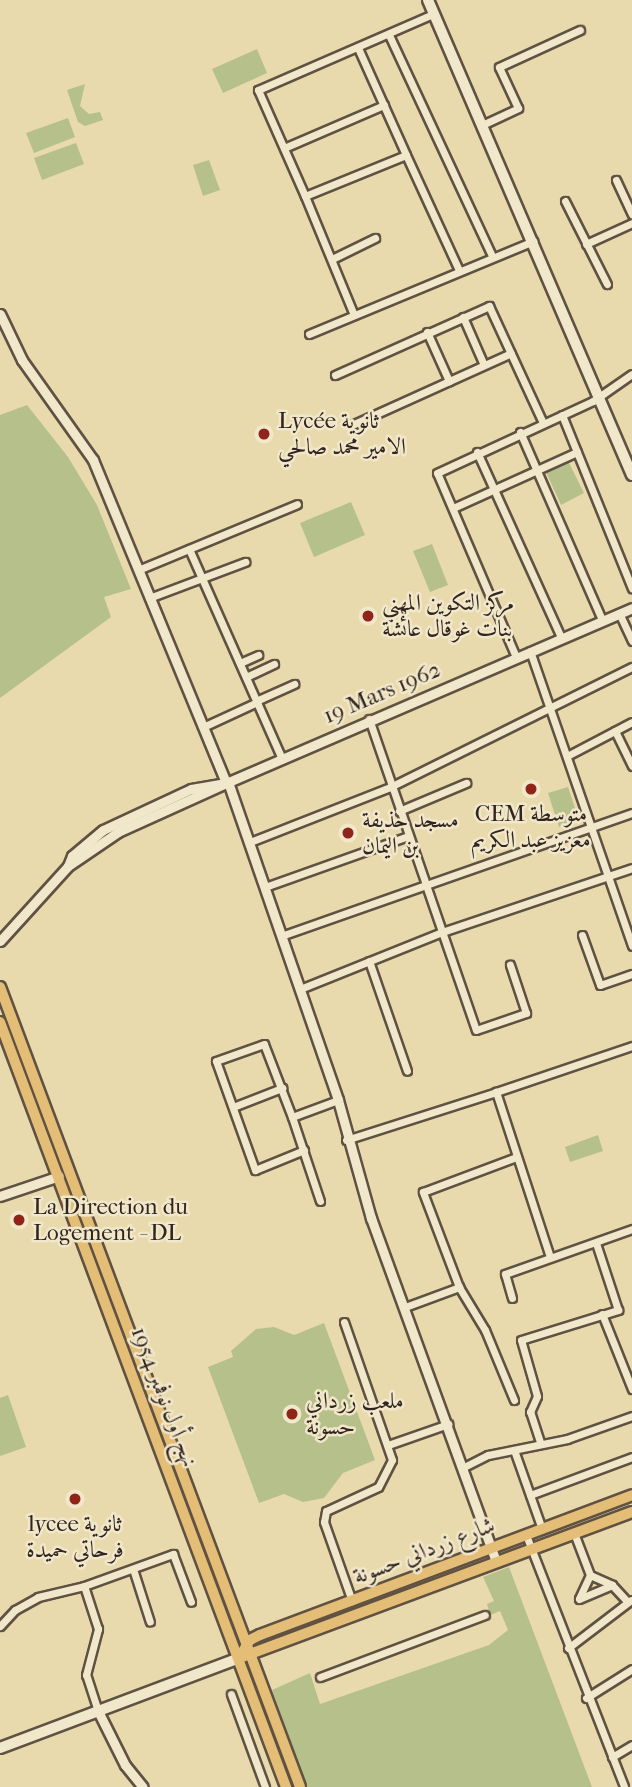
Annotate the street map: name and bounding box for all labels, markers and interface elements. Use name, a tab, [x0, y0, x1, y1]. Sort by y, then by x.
place label: Lycée ثانوية الامير محمد صالحي	[278, 407, 406, 461]
marker: Lycée ثانوية الامير محمد صالحي	[256, 426, 272, 442]
place label: مركز التكوين المهني بنات غوقال عائشة	[382, 589, 514, 643]
marker: مركز التكوين المهني بنات غوقال عائشة	[360, 608, 376, 624]
street label: 19 Mars 1962	[319, 656, 445, 730]
marker: CEM متوسطة معزيز عبد الكريم	[523, 781, 539, 797]
place label: CEM متوسطة معزيز عبد الكريم	[471, 800, 591, 854]
place label: مسجد حذيفة بن اليمان	[362, 806, 459, 860]
marker: مسجد حذيفة بن اليمان	[340, 825, 356, 841]
place label: La Direction du Logement - DL	[33, 1193, 188, 1247]
marker: La Direction du Logement - DL	[11, 1212, 27, 1228]
street label: نهج أول نوفمبر 1954	[125, 1323, 203, 1471]
place label: ملعب زرداني حسونة	[306, 1387, 404, 1441]
marker: ملعب زرداني حسونة	[284, 1406, 300, 1422]
marker: lycee ثانوية فرحاتي حميدة	[67, 1491, 83, 1507]
place label: lycee ثانوية فرحاتي حميدة	[26, 1510, 124, 1564]
street label: شارع زرداني حسونة	[349, 1511, 499, 1591]

